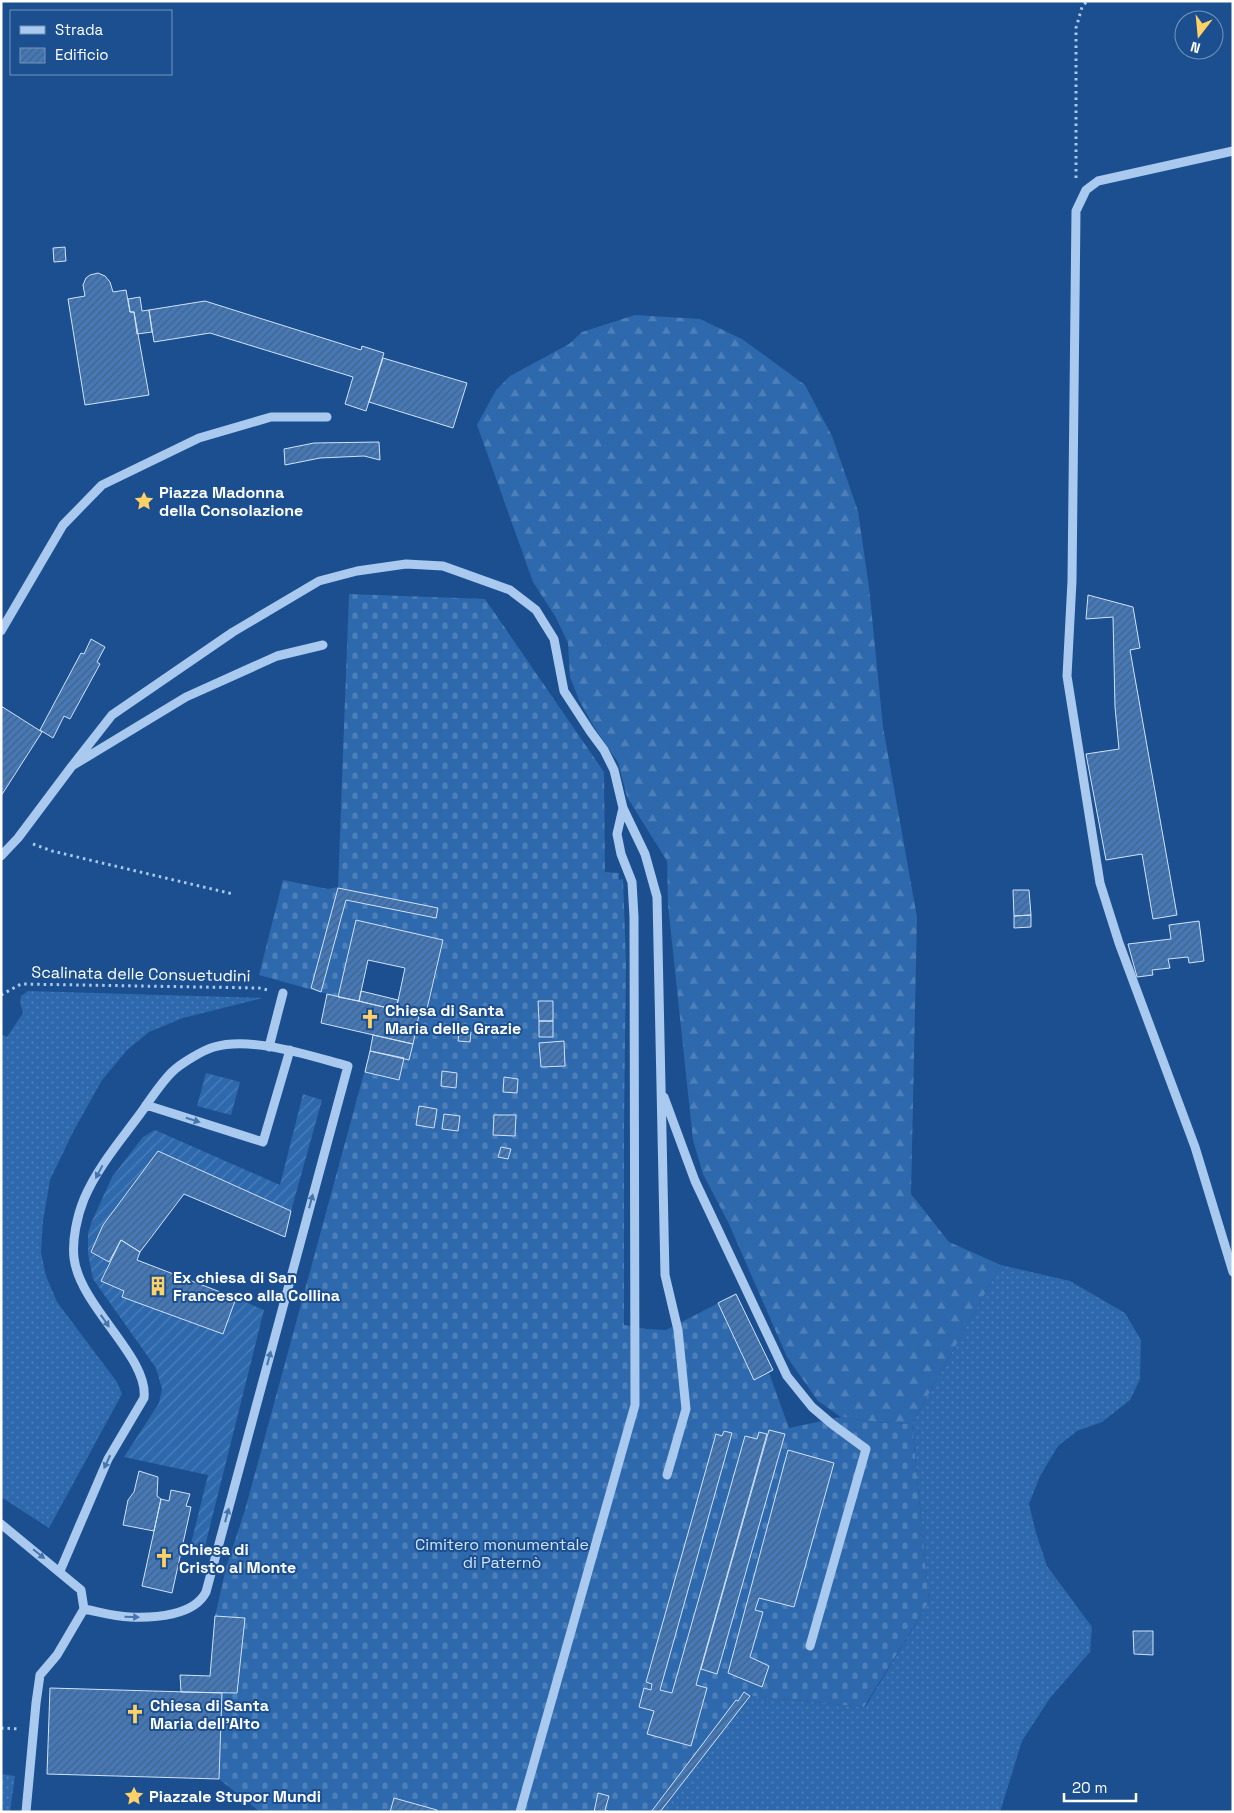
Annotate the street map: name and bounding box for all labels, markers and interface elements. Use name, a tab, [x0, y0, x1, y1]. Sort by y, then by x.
legend	[10, 10, 172, 75]
north arrow	[1174, 10, 1224, 60]
text: Strada	[55, 20, 104, 39]
text: N	[1188, 38, 1202, 57]
text: Edificio	[55, 45, 109, 64]
place label: Piazza Madonna della Consolazione	[159, 482, 303, 521]
place icon: Piazza Madonna della Consolazione	[133, 490, 155, 512]
street label: Scalinata delle Consuetudini	[31, 962, 251, 986]
place label: Chiesa di Santa Maria delle Grazie	[385, 1000, 521, 1039]
church icon: Chiesa di Santa Maria delle Grazie	[359, 1008, 381, 1030]
one-way arrow	[185, 1117, 200, 1124]
one-way arrow	[95, 1165, 103, 1179]
one-way arrow	[308, 1193, 316, 1208]
place label: Ex chiesa di San Francesco alla Collina	[173, 1267, 340, 1306]
building icon: Ex chiesa di San Francesco alla Collina	[147, 1275, 169, 1297]
one-way arrow	[100, 1314, 110, 1328]
one-way arrow	[265, 1350, 273, 1365]
one-way arrow	[102, 1455, 110, 1469]
one-way arrow	[223, 1507, 231, 1522]
park label: Cimitero monumentale di Paternò	[415, 1534, 589, 1573]
place label: Chiesa di Cristo al Monte	[179, 1539, 296, 1578]
church icon: Chiesa di Cristo al Monte	[153, 1547, 175, 1569]
one-way arrow	[32, 1549, 45, 1560]
one-way arrow	[124, 1613, 140, 1621]
place label: Chiesa di Santa Maria dell'Alto	[150, 1695, 269, 1734]
church icon: Chiesa di Santa Maria dell'Alto	[124, 1703, 146, 1725]
scale bar	[1064, 1770, 1136, 1802]
text: 20 m	[1072, 1778, 1107, 1797]
place icon: Piazzale Stupor Mundi	[123, 1785, 145, 1807]
place label: Piazzale Stupor Mundi	[149, 1786, 321, 1807]

